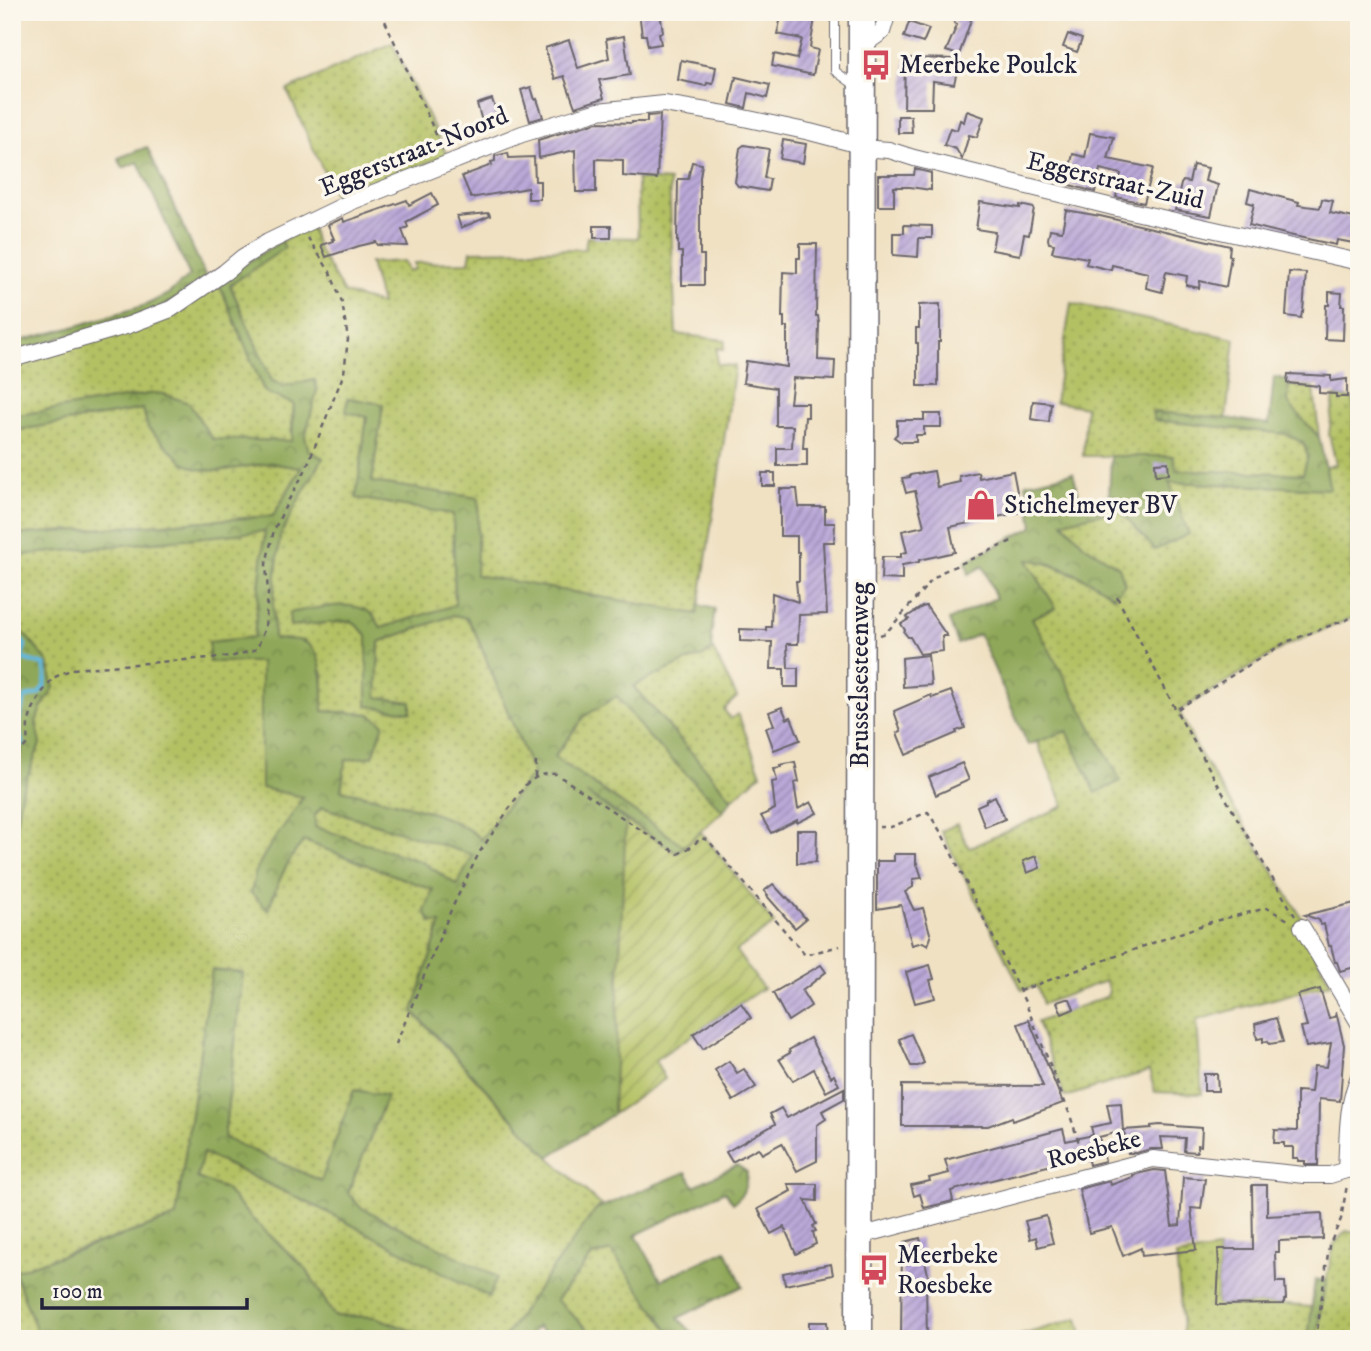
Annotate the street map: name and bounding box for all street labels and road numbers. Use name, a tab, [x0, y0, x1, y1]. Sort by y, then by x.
street label: Eggerstraat-Noord	[315, 99, 513, 205]
street label: Eggerstraat-Zuid	[1023, 145, 1207, 217]
street label: Brusselsesteenweg	[844, 582, 877, 768]
street label: Roesbeke	[1044, 1122, 1144, 1178]

